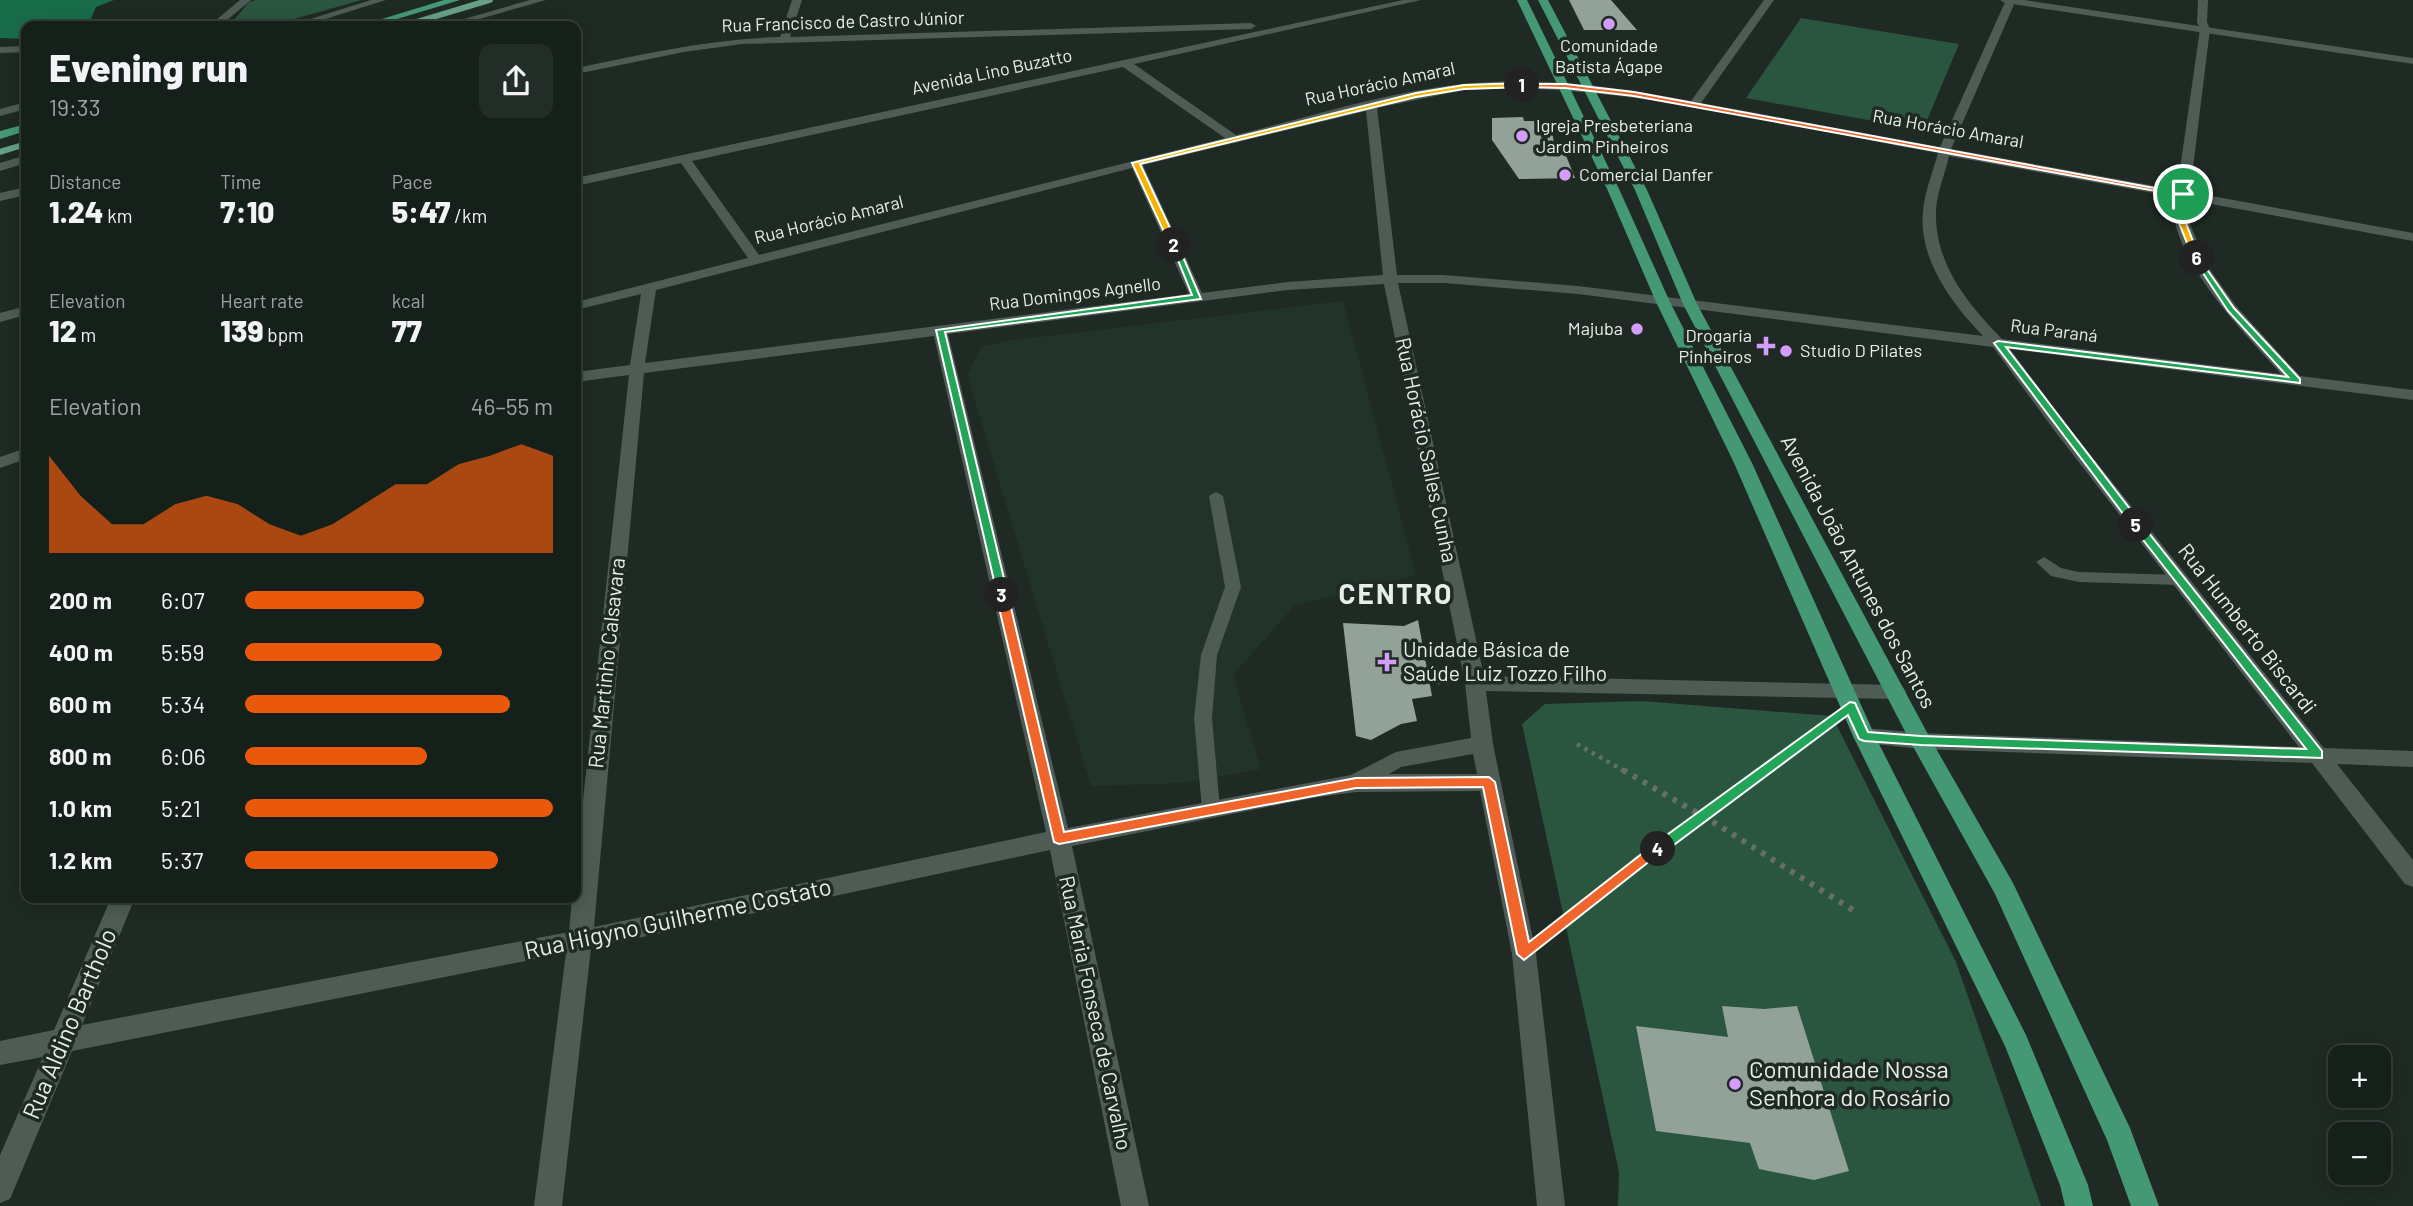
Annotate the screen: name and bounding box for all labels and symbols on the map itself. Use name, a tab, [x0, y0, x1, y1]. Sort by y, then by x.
street label: Rua Francisco de Castro Júnior	[721, 6, 965, 36]
marker: Comunidade Batista Ágape	[1601, 16, 1617, 32]
place label: Comunidade Batista Ágape	[1555, 34, 1663, 77]
street label: Avenida Lino Buzatto	[910, 43, 1074, 99]
street label: Rua Horácio Amaral	[1303, 56, 1457, 110]
pin: 1	[1504, 68, 1540, 102]
street label: Rua Horácio Amaral	[1871, 104, 2025, 152]
place label: Igreja Presbeteriana Jardim Pinheiros	[1536, 114, 1693, 157]
marker: Igreja Presbeteriana Jardim Pinheiros	[1514, 128, 1530, 144]
place label: Comercial Danfer	[1579, 163, 1713, 185]
pin	[2153, 164, 2213, 224]
marker: Comercial Danfer	[1557, 167, 1573, 183]
street label: Rua Horácio Amaral	[752, 190, 906, 248]
pin: 2	[1156, 228, 1192, 262]
pin: 6	[2180, 240, 2214, 276]
street label: Rua Domingos Agnello	[988, 272, 1162, 314]
street label: Rua Paraná	[2009, 314, 2099, 346]
place label: Majuba	[1568, 317, 1623, 339]
marker: Majuba	[1629, 321, 1645, 337]
place label: Drogaria Pinheiros	[1678, 324, 1752, 367]
street label: Rua Horácio Salles Cunha	[1391, 335, 1464, 565]
marker: Drogaria Pinheiros	[1758, 338, 1774, 354]
place label: Studio D Pilates	[1800, 339, 1922, 361]
marker: Studio D Pilates	[1778, 343, 1794, 359]
street label: Avenida João Antunes dos Santos	[1777, 431, 1942, 712]
pin: 5	[2118, 508, 2154, 542]
street label: Rua Humberto Biscardi	[2174, 538, 2323, 718]
street label: Rua Martinho Calsavara	[582, 556, 629, 769]
district label: CENTRO	[1339, 576, 1453, 610]
pin: 3	[984, 578, 1020, 612]
place label: Unidade Básica de Saúde Luiz Tozzo Filho	[1403, 636, 1607, 685]
marker: Unidade Básica de Saúde Luiz Tozzo Filho	[1377, 652, 1397, 672]
pin: 4	[1640, 832, 1676, 866]
street label: Rua Higyno Guilherme Costato	[521, 871, 834, 964]
street label: Rua Maria Fonseca de Carvalho	[1055, 873, 1138, 1152]
street label: Rua Aldino Bartholo	[15, 924, 122, 1123]
place label: Comunidade Nossa Senhora do Rosário	[1749, 1054, 1951, 1111]
marker: Comunidade Nossa Senhora do Rosário	[1727, 1076, 1743, 1092]

